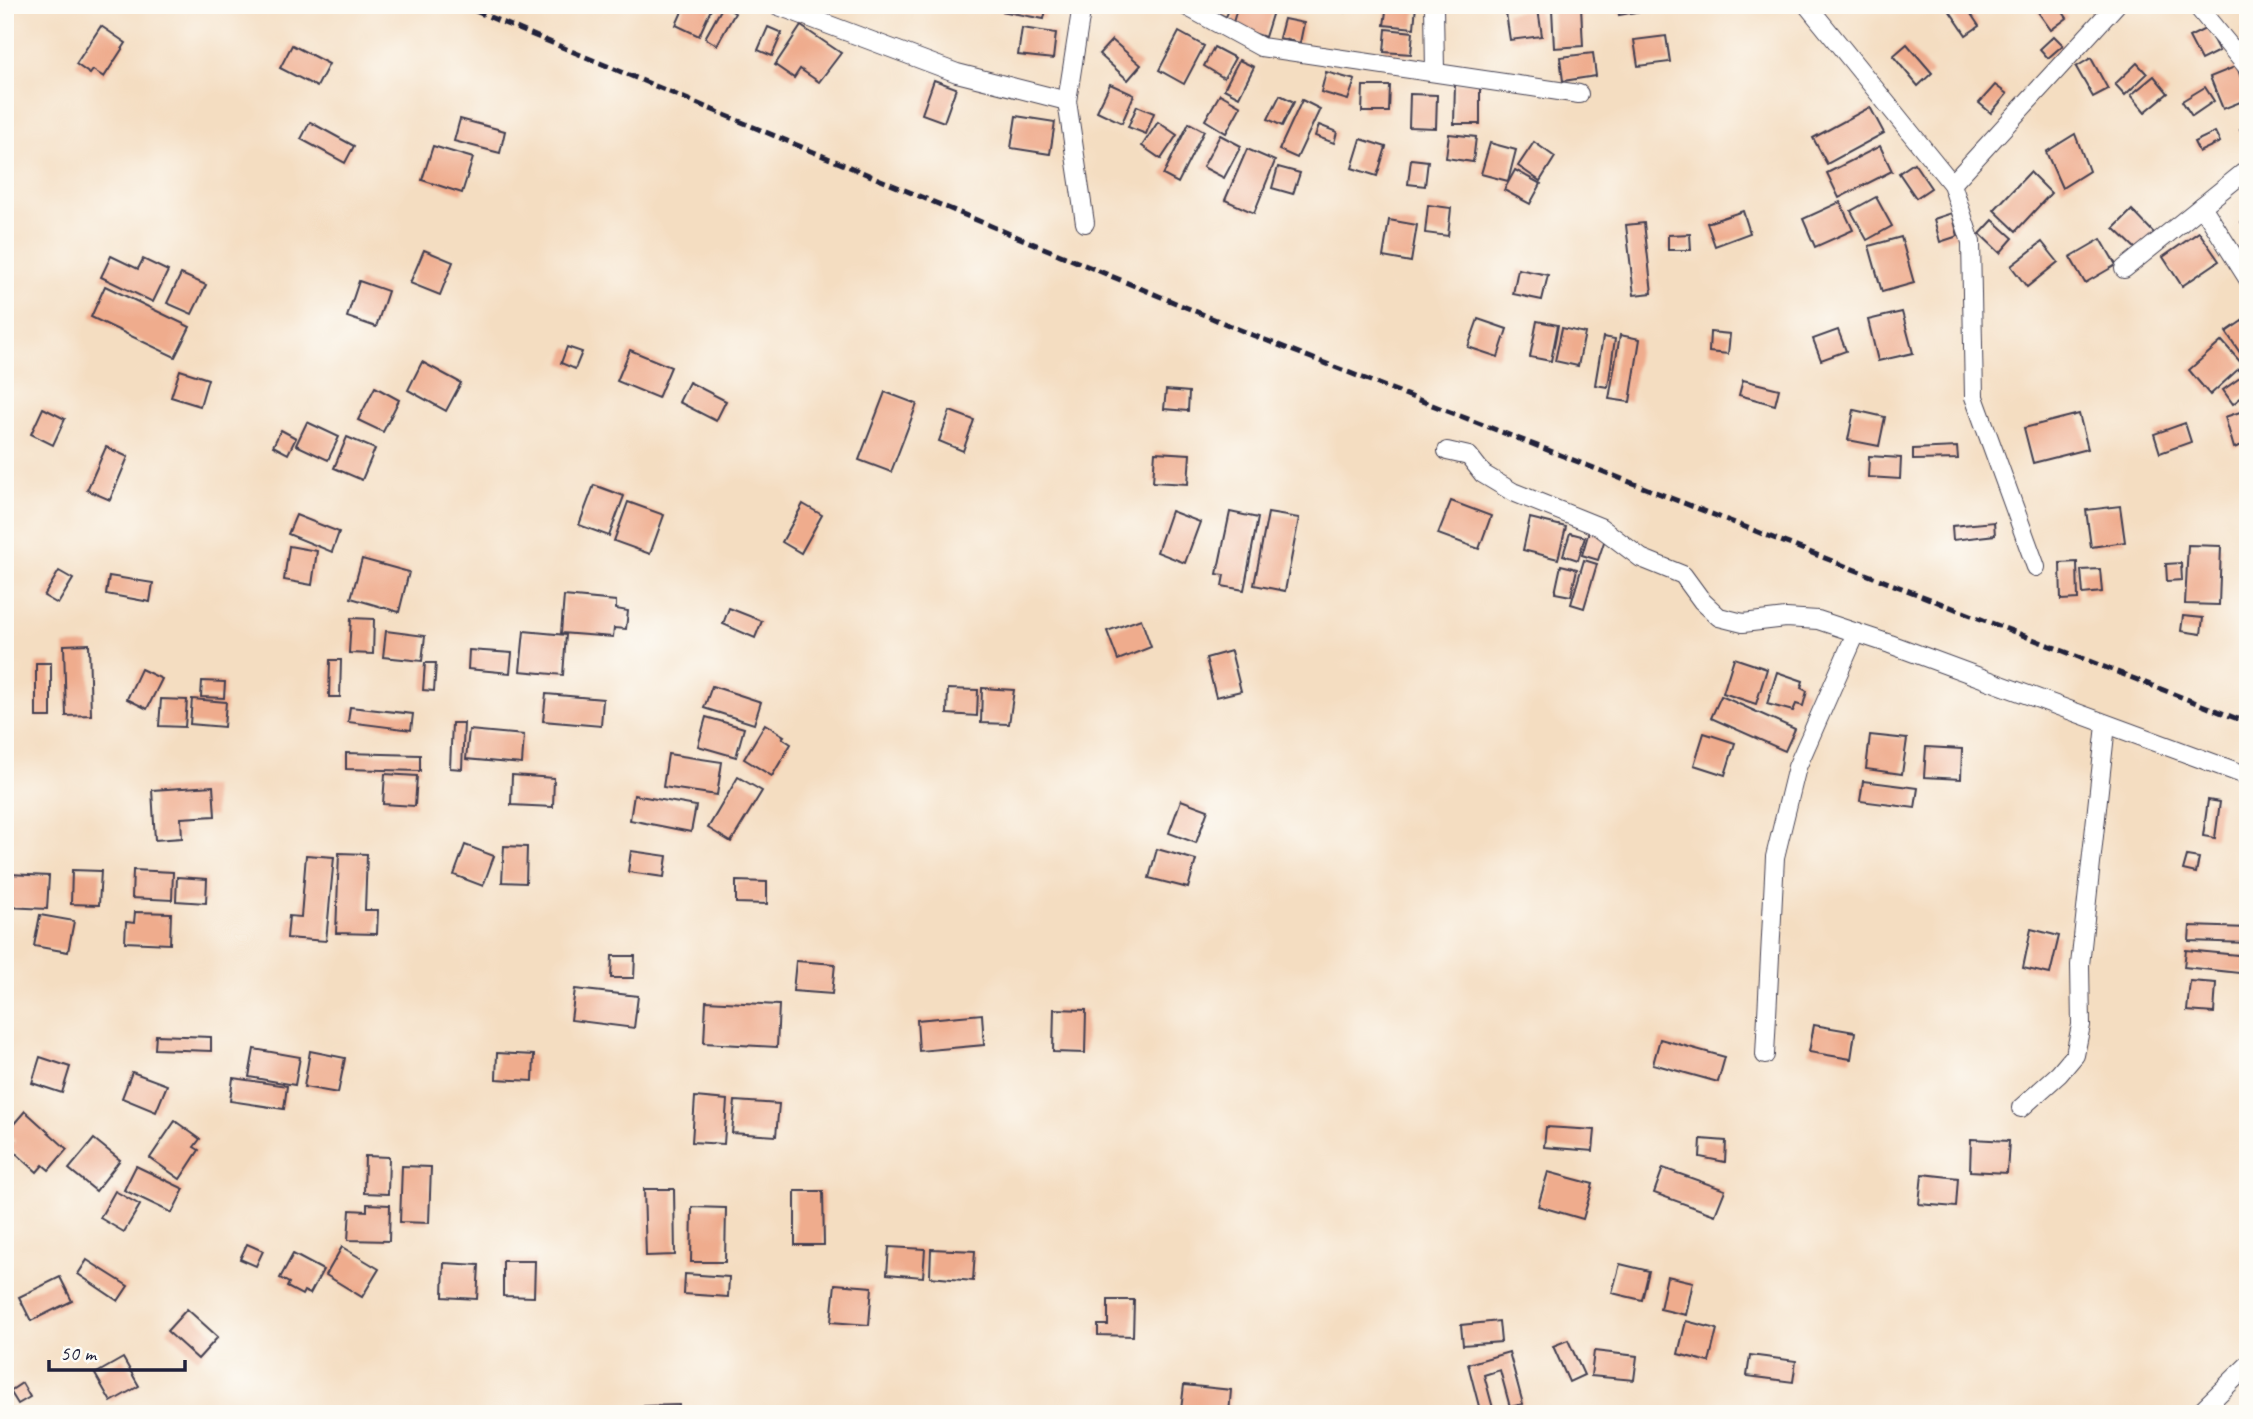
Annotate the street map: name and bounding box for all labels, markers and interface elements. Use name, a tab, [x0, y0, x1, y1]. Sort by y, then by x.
scale bar	[49, 1328, 186, 1372]
text: 50 m	[60, 1340, 98, 1366]

